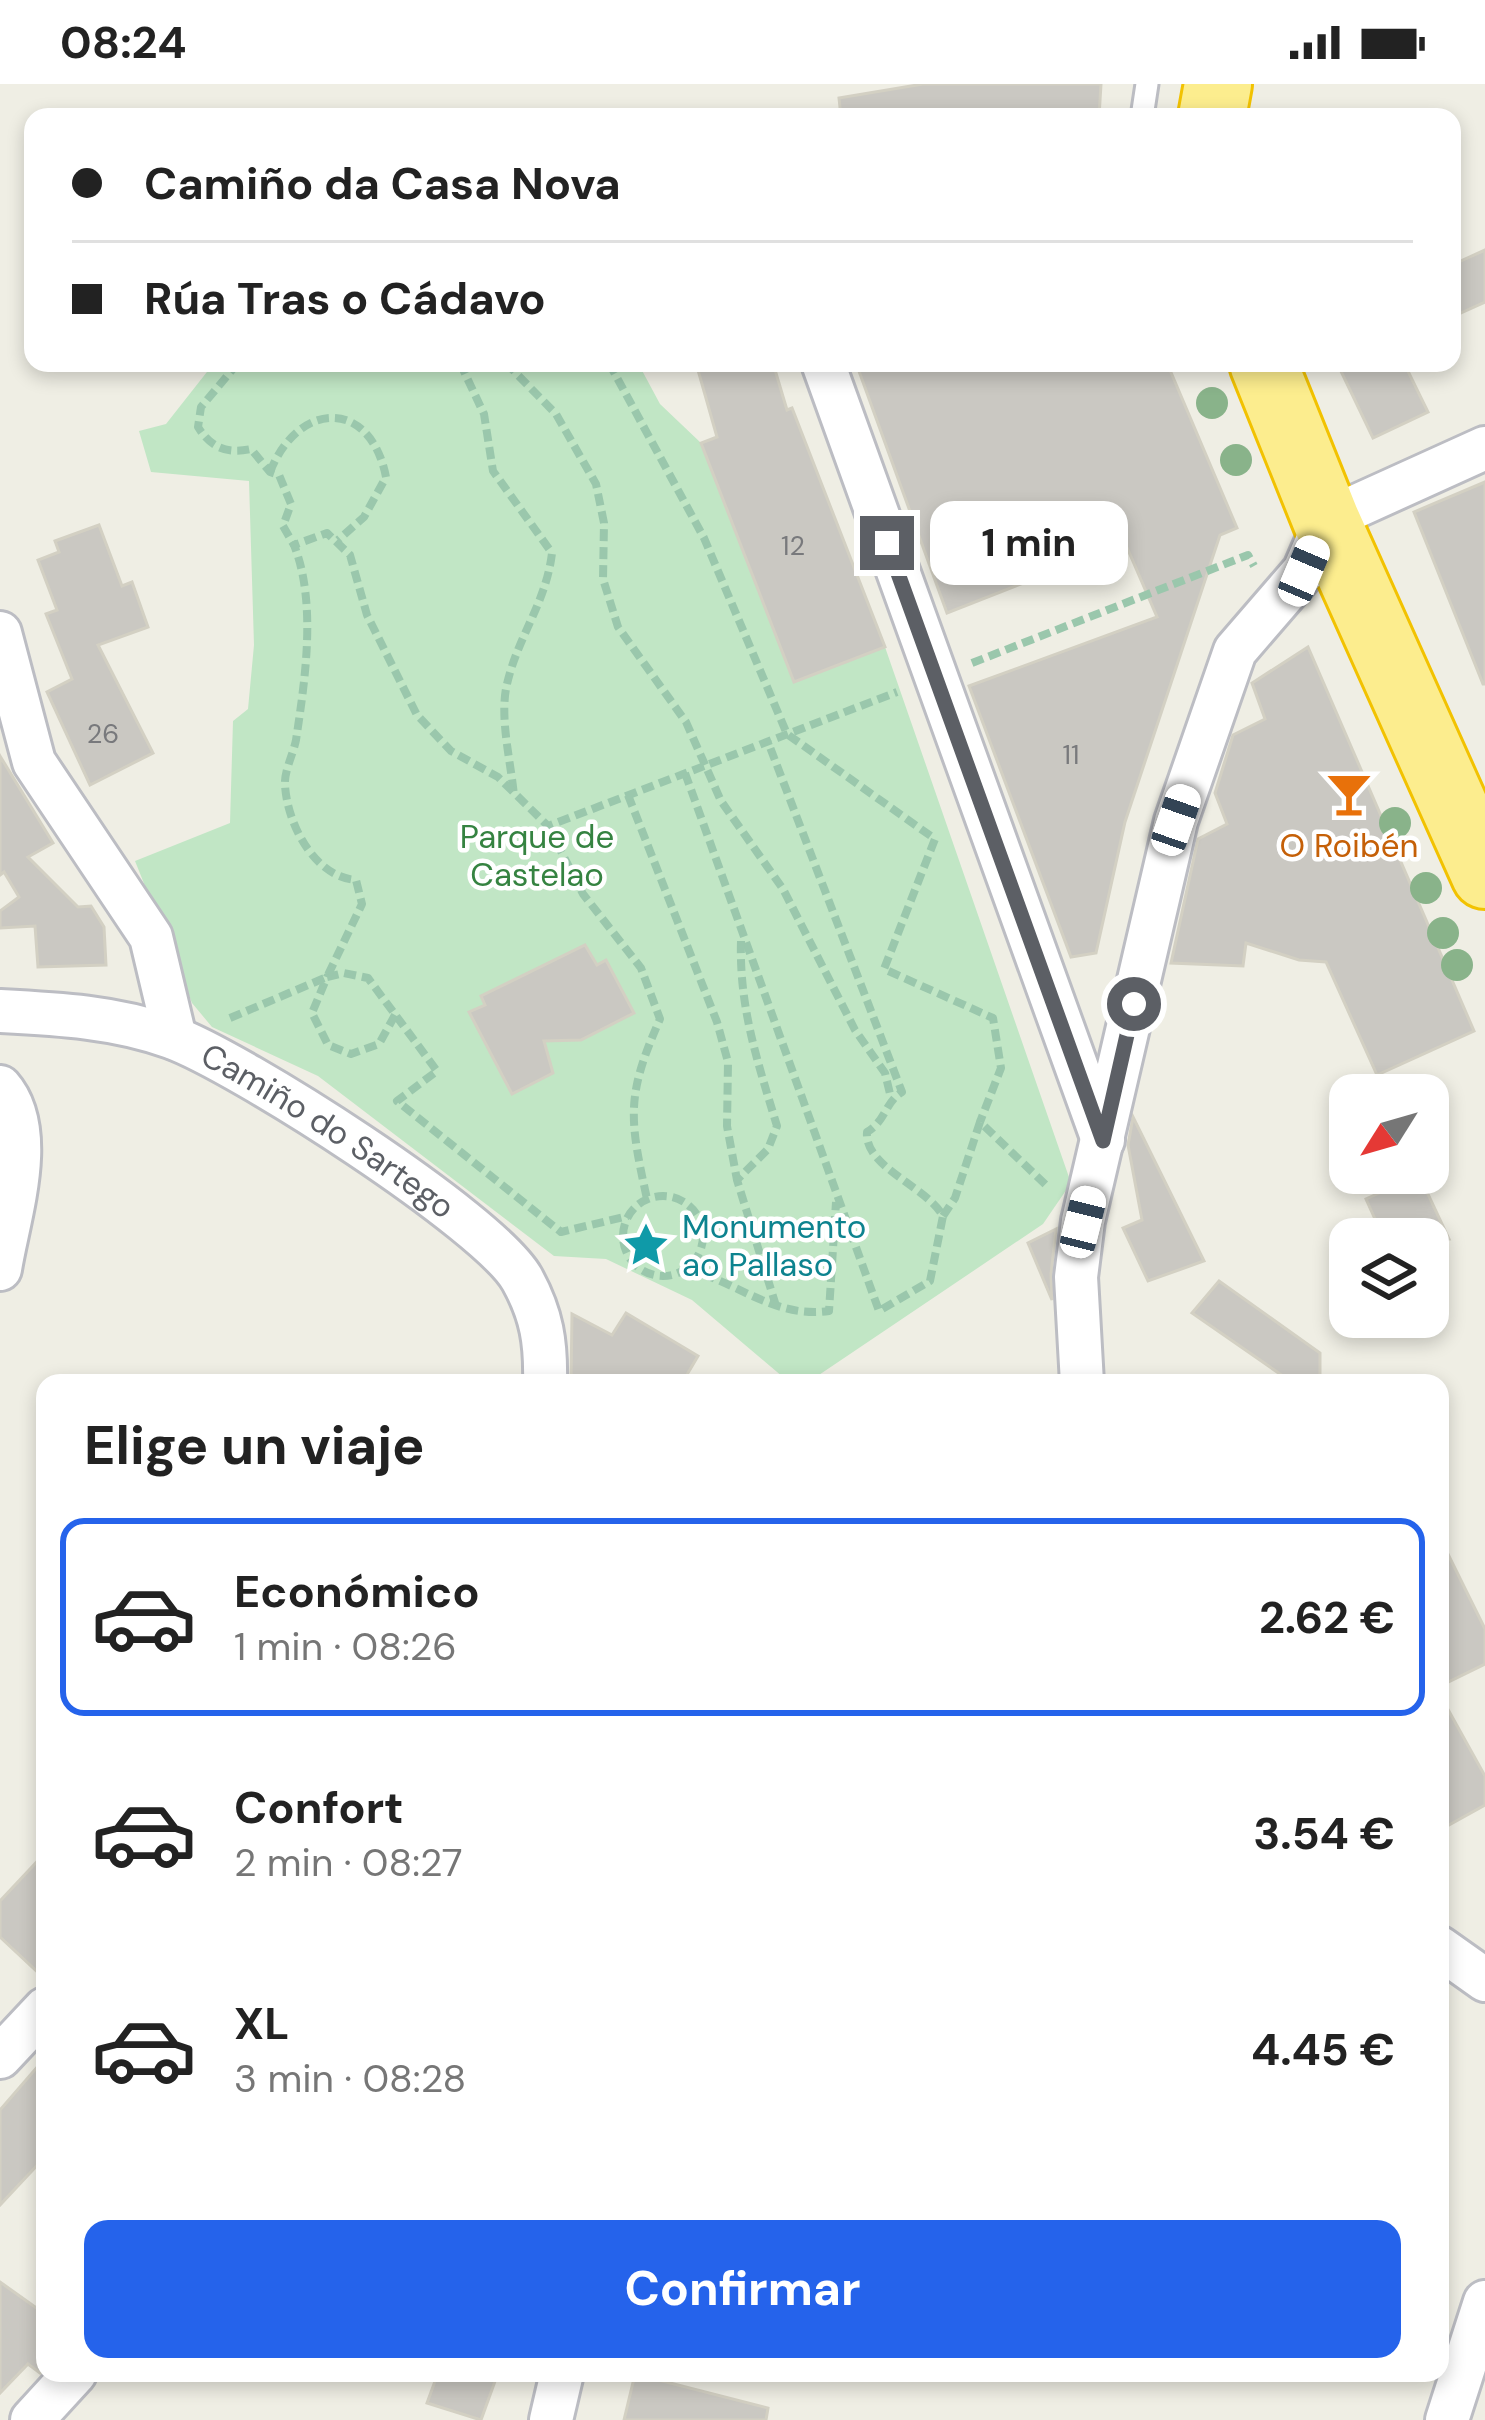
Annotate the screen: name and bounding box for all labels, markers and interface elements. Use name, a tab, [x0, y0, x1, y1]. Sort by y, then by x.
text: 08:24	[60, 13, 187, 72]
text: Camiño da Casa Nova	[144, 154, 621, 213]
text: Rúa Tras o Cádavo	[144, 269, 546, 328]
callout: 1 min	[929, 501, 1127, 585]
route end	[860, 516, 914, 570]
text: 1 min	[982, 517, 1076, 568]
house number: 12	[781, 528, 805, 563]
car	[1273, 531, 1335, 611]
house number: 26	[87, 716, 119, 751]
house number: 11	[1063, 737, 1079, 772]
bar icon: O Roibén	[1324, 769, 1374, 819]
car	[1147, 780, 1205, 860]
park label: Parque de Castelao	[460, 815, 614, 896]
place label: O Roibén	[1280, 824, 1418, 867]
route start	[1107, 977, 1161, 1031]
street label: Camiño do Sartego	[194, 1033, 464, 1228]
north arrow	[1329, 1074, 1449, 1194]
map controls	[1329, 1074, 1449, 1338]
car	[1057, 1183, 1109, 1261]
place label: Monumento ao Pallaso	[682, 1205, 866, 1286]
button: layers	[1329, 1218, 1449, 1338]
place icon: Monumento ao Pallaso	[621, 1220, 671, 1270]
text: Elige un viaje	[84, 1410, 425, 1481]
text: Económico	[234, 1562, 480, 1621]
icon: car	[90, 1563, 198, 1671]
text: 2.62 €	[1259, 1588, 1395, 1647]
text: 1 min · 08:26	[234, 1621, 457, 1672]
text: Confort	[234, 1778, 404, 1837]
icon: car	[90, 1779, 198, 1887]
text: 3.54 €	[1253, 1804, 1395, 1863]
text: 2 min · 08:27	[234, 1837, 463, 1888]
text: XL	[234, 1994, 289, 2053]
icon: car	[90, 1995, 198, 2103]
text: 4.45 €	[1251, 2020, 1395, 2079]
text: 3 min · 08:28	[234, 2053, 466, 2104]
button: Confirmar	[84, 2220, 1401, 2358]

